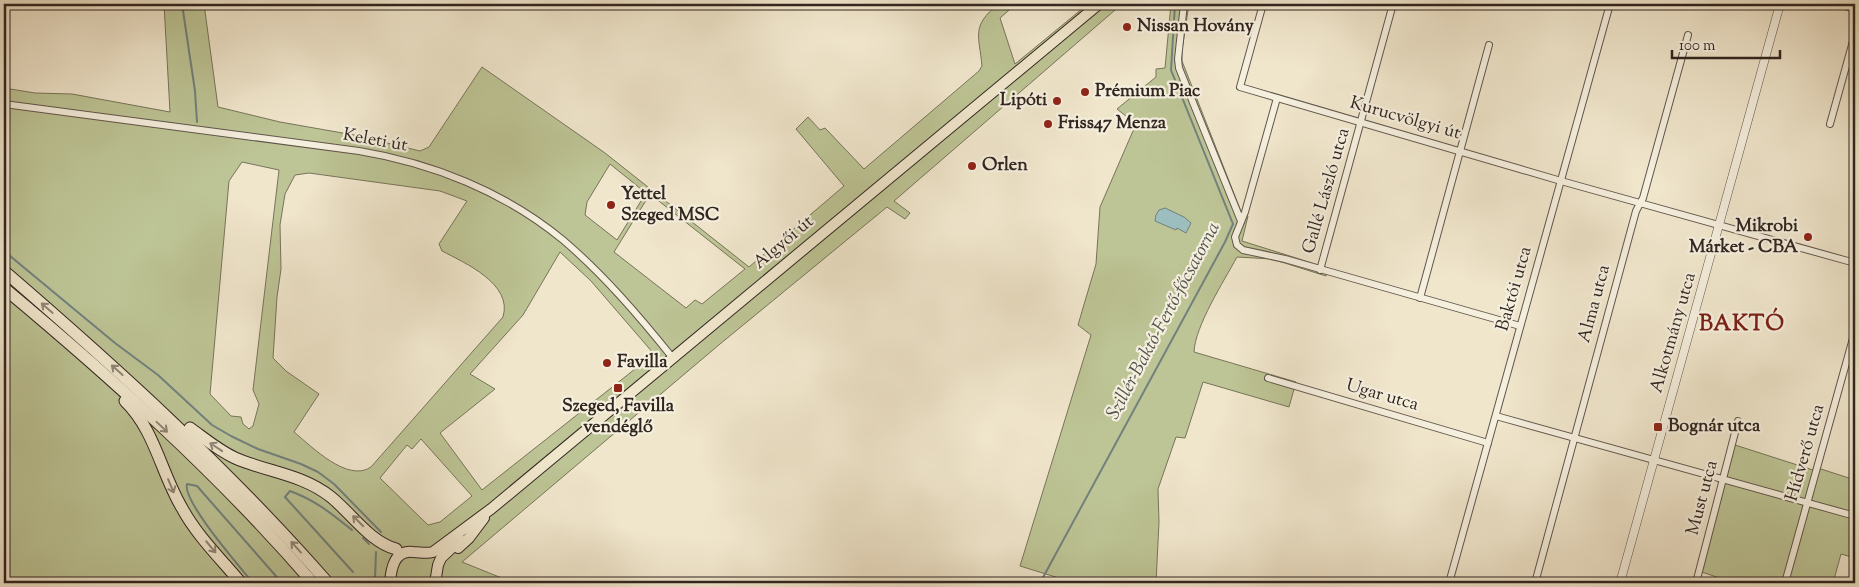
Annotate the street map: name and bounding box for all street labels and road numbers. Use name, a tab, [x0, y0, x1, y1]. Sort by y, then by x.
street label: Kurucvölgyi út	[1347, 91, 1463, 147]
street label: Keleti út	[341, 123, 409, 159]
street label: Gallé László utca	[1297, 125, 1357, 257]
street label: Algyői út	[748, 210, 820, 276]
street label: Baktói utca	[1490, 244, 1540, 334]
street label: Alma utca	[1572, 262, 1618, 346]
street label: Alkotmány utca	[1644, 270, 1704, 396]
street label: Ugar utca	[1342, 373, 1422, 419]
street label: Hídverő utca	[1780, 401, 1832, 505]
street label: Must utca	[1681, 458, 1725, 538]

